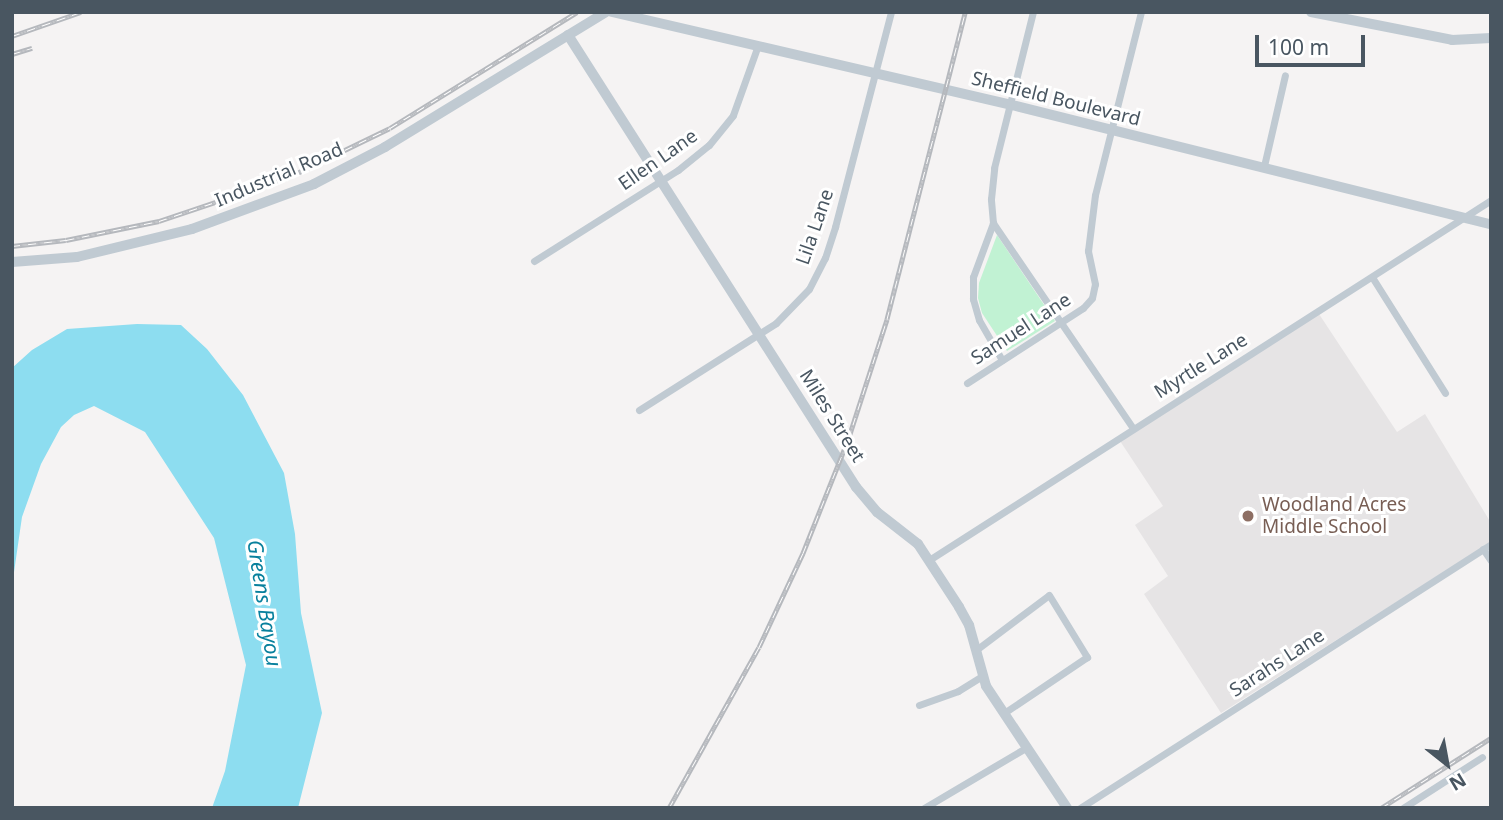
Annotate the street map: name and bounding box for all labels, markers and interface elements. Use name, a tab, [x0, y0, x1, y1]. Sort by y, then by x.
scale bar	[1258, 21, 1368, 65]
text: 100 m	[1268, 33, 1329, 61]
street label: Sheffield Boulevard	[969, 67, 1143, 131]
street label: Ellen Lane	[614, 125, 702, 195]
street label: Industrial Road	[212, 138, 346, 212]
street label: Lila Lane	[791, 186, 839, 268]
street label: Samuel Lane	[967, 288, 1075, 370]
street label: Myrtle Lane	[1150, 328, 1252, 404]
street label: Miles Street	[795, 366, 869, 466]
place label: Woodland Acres Middle School	[1262, 494, 1406, 538]
marker: Woodland Acres Middle School	[1240, 508, 1256, 524]
water label: Greens Bayou	[243, 538, 287, 668]
street label: Sarahs Lane	[1225, 624, 1329, 702]
north arrow	[1412, 729, 1482, 799]
text: N	[1445, 767, 1471, 797]

